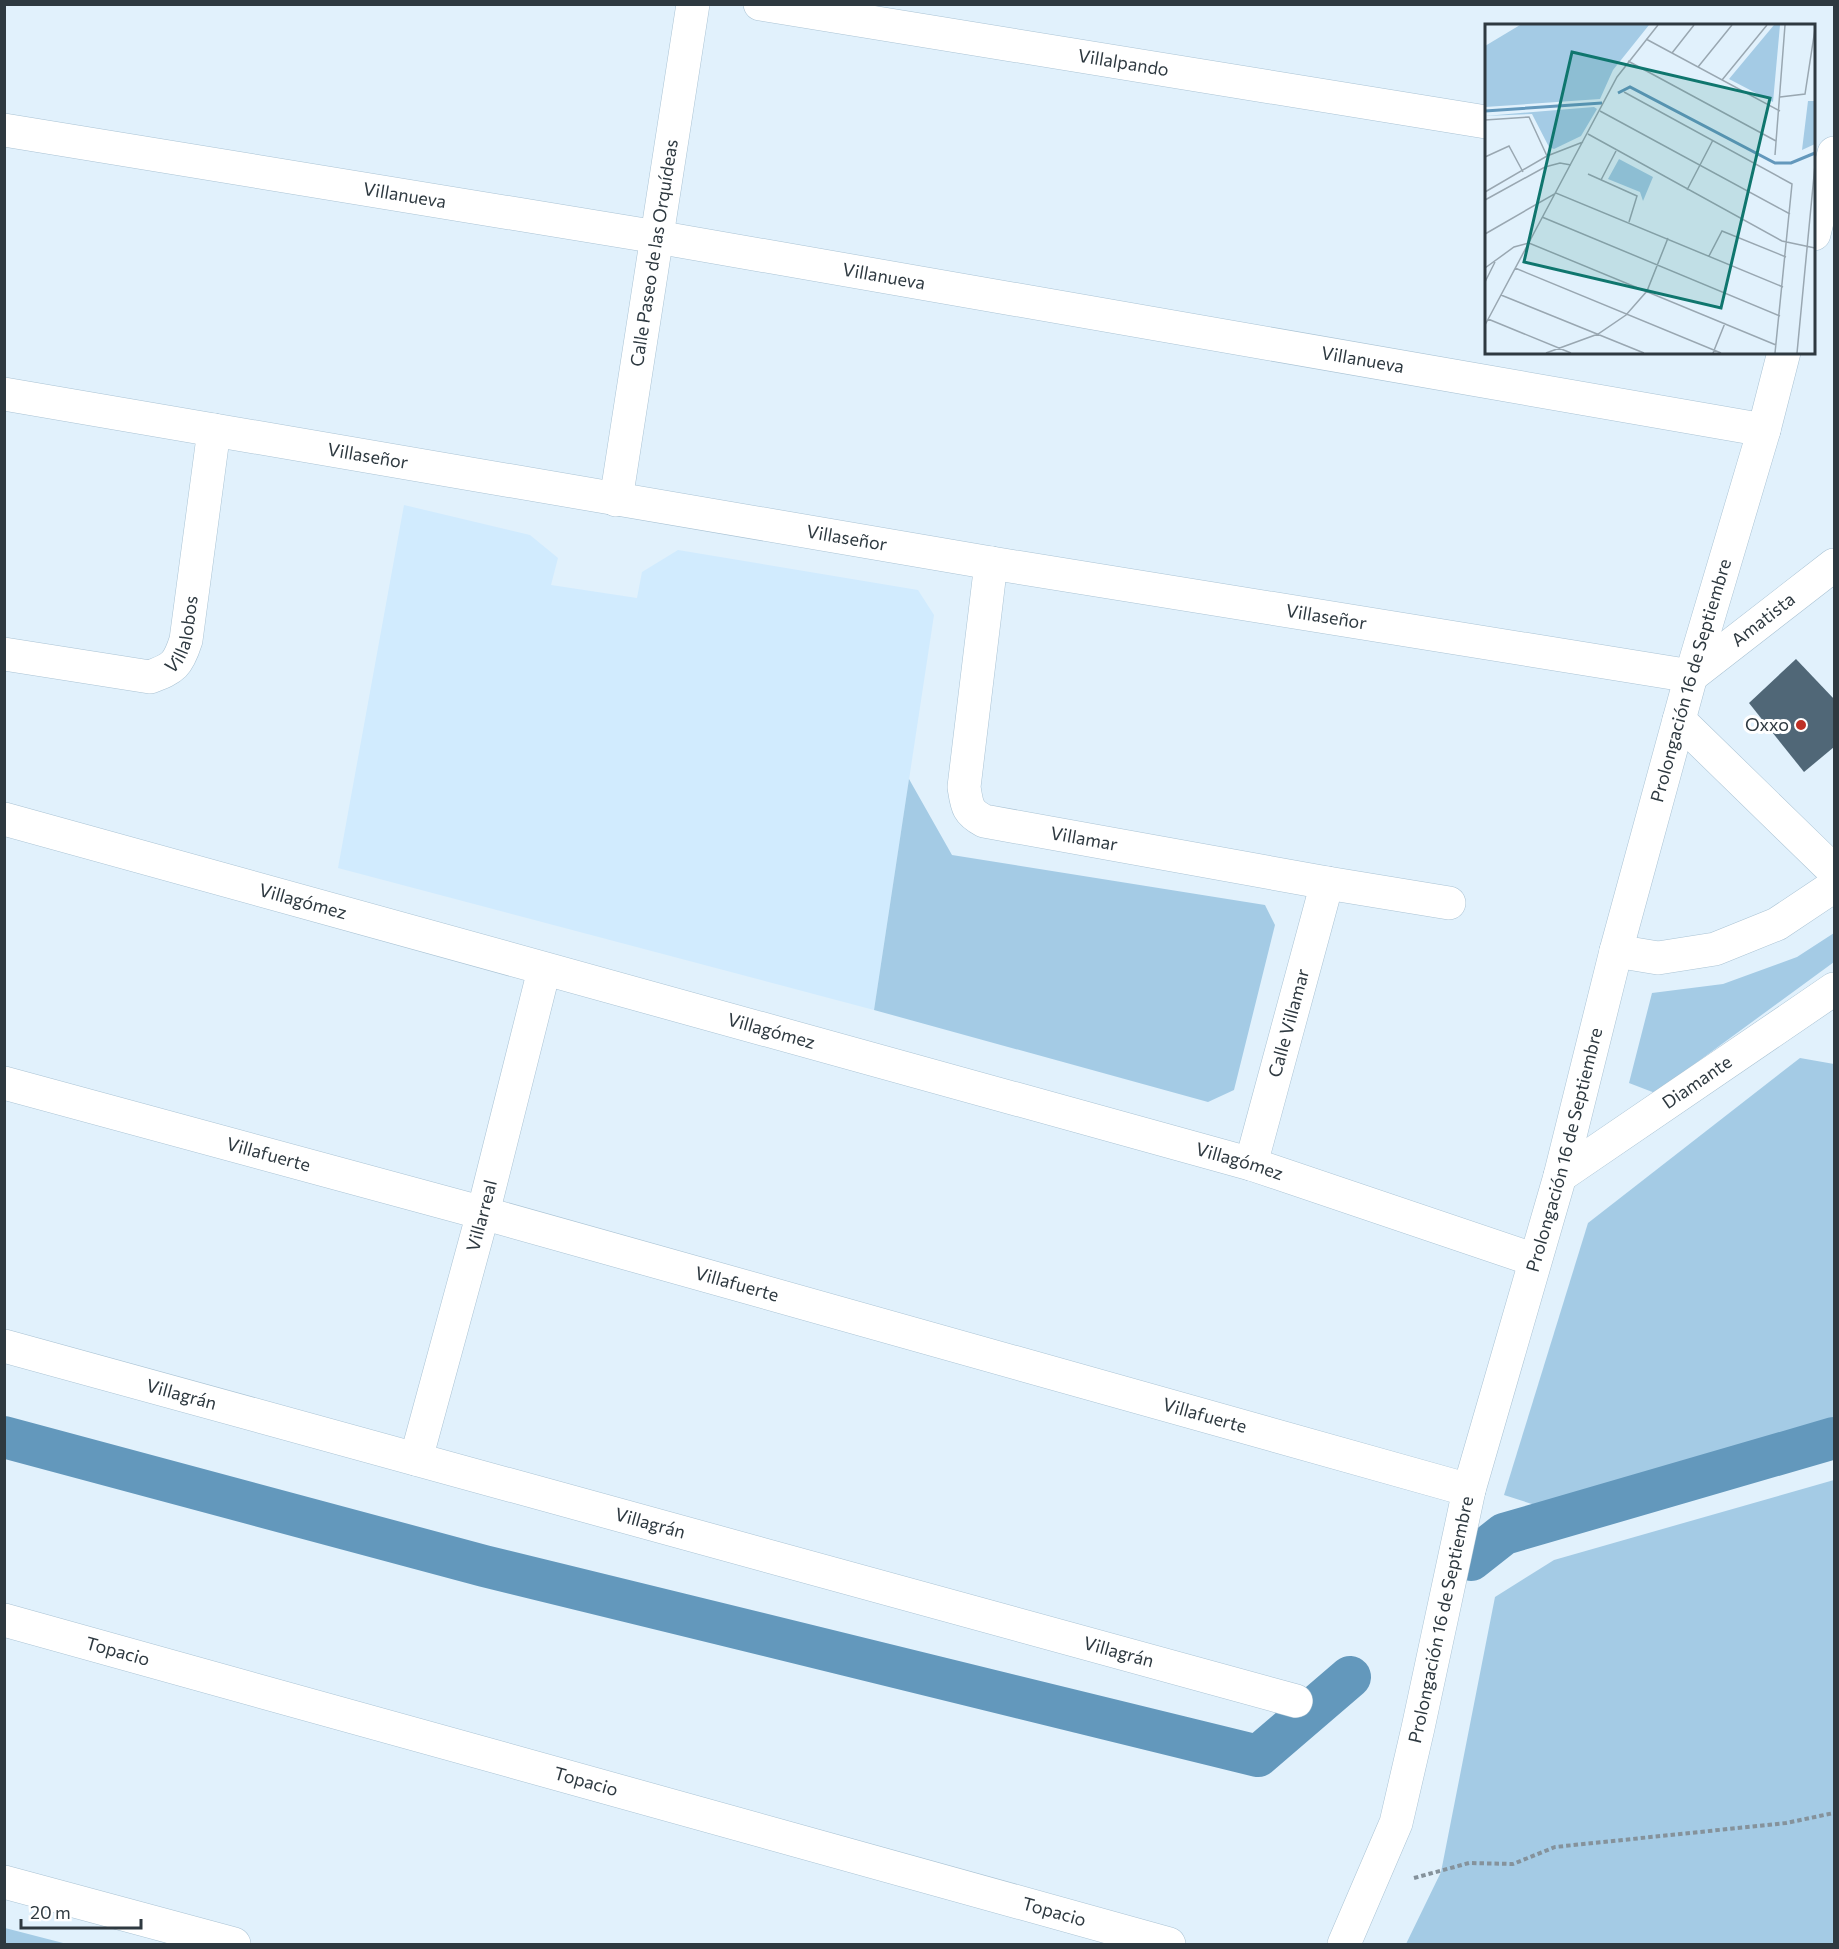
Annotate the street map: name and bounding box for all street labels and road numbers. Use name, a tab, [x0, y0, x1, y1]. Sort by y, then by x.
street label: Villalpando	[1076, 44, 1170, 80]
street label: Calle Paseo de las Orquídeas	[625, 138, 682, 368]
street label: Villanueva	[362, 177, 448, 212]
street label: Villanueva	[841, 258, 927, 294]
street label: Villanueva	[1320, 341, 1406, 377]
street label: Villaseñor	[326, 438, 410, 473]
street label: Villaseñor	[805, 520, 889, 555]
street label: Prolongación 16 de Septiembre	[1645, 556, 1735, 805]
street label: Amatista	[1727, 588, 1799, 651]
street label: Villalobos	[160, 594, 202, 677]
street label: Villaseñor	[1284, 599, 1368, 633]
street label: Villamar	[1049, 821, 1119, 855]
street label: Villagómez	[257, 878, 349, 923]
street label: Calle Villamar	[1263, 966, 1313, 1080]
street label: Villagómez	[725, 1008, 818, 1053]
street label: Prolongación 16 de Septiembre	[1521, 1025, 1607, 1274]
street label: Diamante	[1657, 1050, 1736, 1113]
street label: Villafuerte	[224, 1132, 313, 1176]
street label: Villagómez	[1194, 1137, 1286, 1184]
street label: Villarreal	[461, 1177, 501, 1254]
street label: Villafuerte	[693, 1261, 782, 1306]
street label: Villagrán	[144, 1374, 219, 1414]
street label: Villafuerte	[1161, 1393, 1249, 1437]
street label: Prolongación 16 de Septiembre	[1403, 1494, 1477, 1745]
street label: Villagrán	[613, 1502, 688, 1543]
street label: Topacio	[84, 1631, 152, 1670]
street label: Villagrán	[1081, 1631, 1157, 1671]
street label: Topacio	[552, 1762, 621, 1800]
street label: Topacio	[1020, 1892, 1089, 1930]

